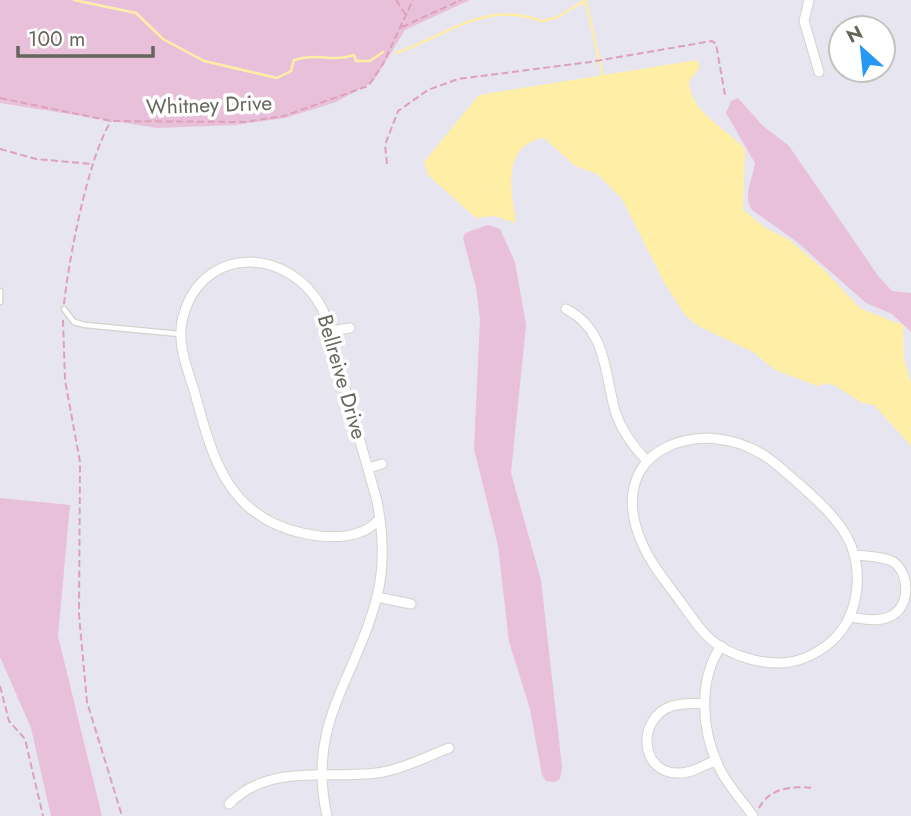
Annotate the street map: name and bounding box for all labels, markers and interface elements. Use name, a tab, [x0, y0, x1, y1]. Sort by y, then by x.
scale bar	[18, 14, 152, 58]
north arrow	[827, 14, 897, 84]
text: N	[842, 19, 867, 50]
text: 100 m	[28, 24, 85, 54]
street label: Whitney Drive	[145, 88, 273, 122]
street label: Bellreive Drive	[310, 311, 374, 443]

